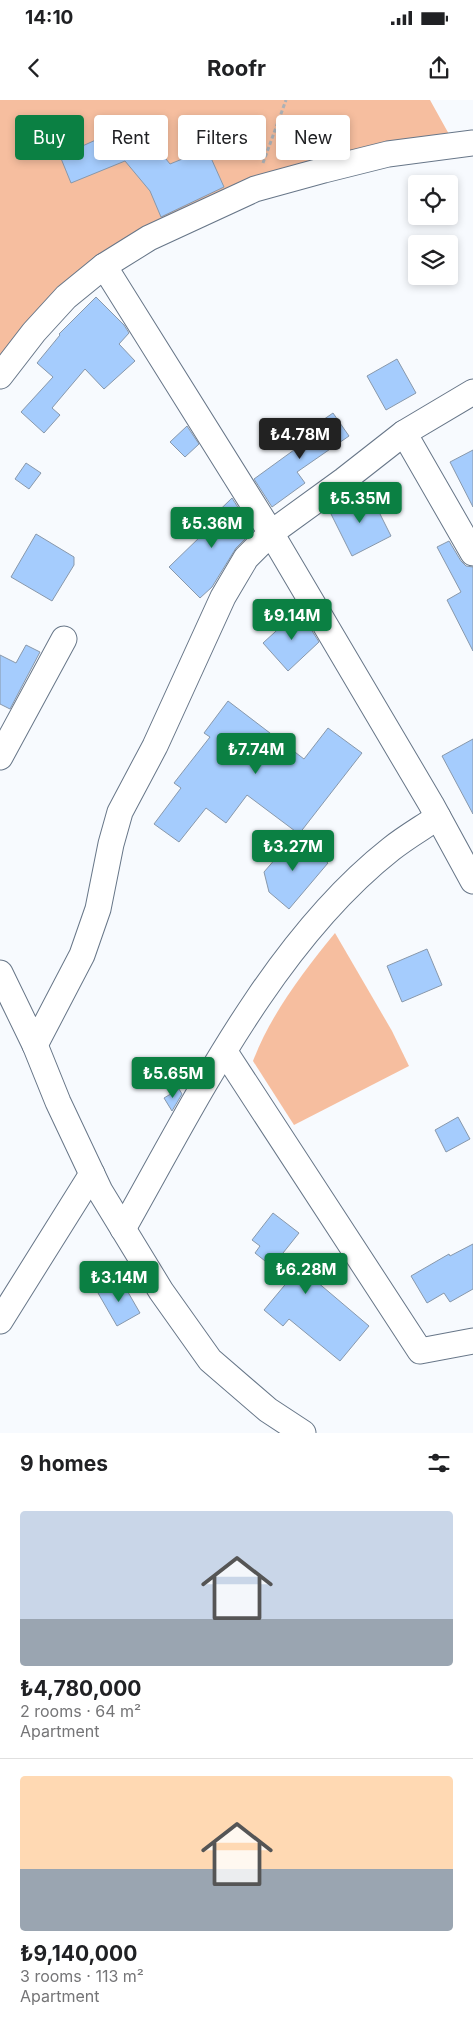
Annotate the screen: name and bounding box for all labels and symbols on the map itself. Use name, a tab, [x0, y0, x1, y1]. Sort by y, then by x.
pin: ₺4.78M	[259, 418, 341, 460]
pin: ₺5.35M	[319, 482, 401, 524]
pin: ₺5.36M	[171, 506, 253, 549]
pin: ₺9.14M	[251, 598, 333, 641]
pin: ₺7.74M	[215, 732, 297, 775]
pin: ₺3.27M	[252, 830, 334, 872]
pin: ₺5.65M	[132, 1056, 214, 1099]
pin: ₺6.28M	[265, 1252, 347, 1295]
pin: ₺3.14M	[78, 1260, 160, 1303]

